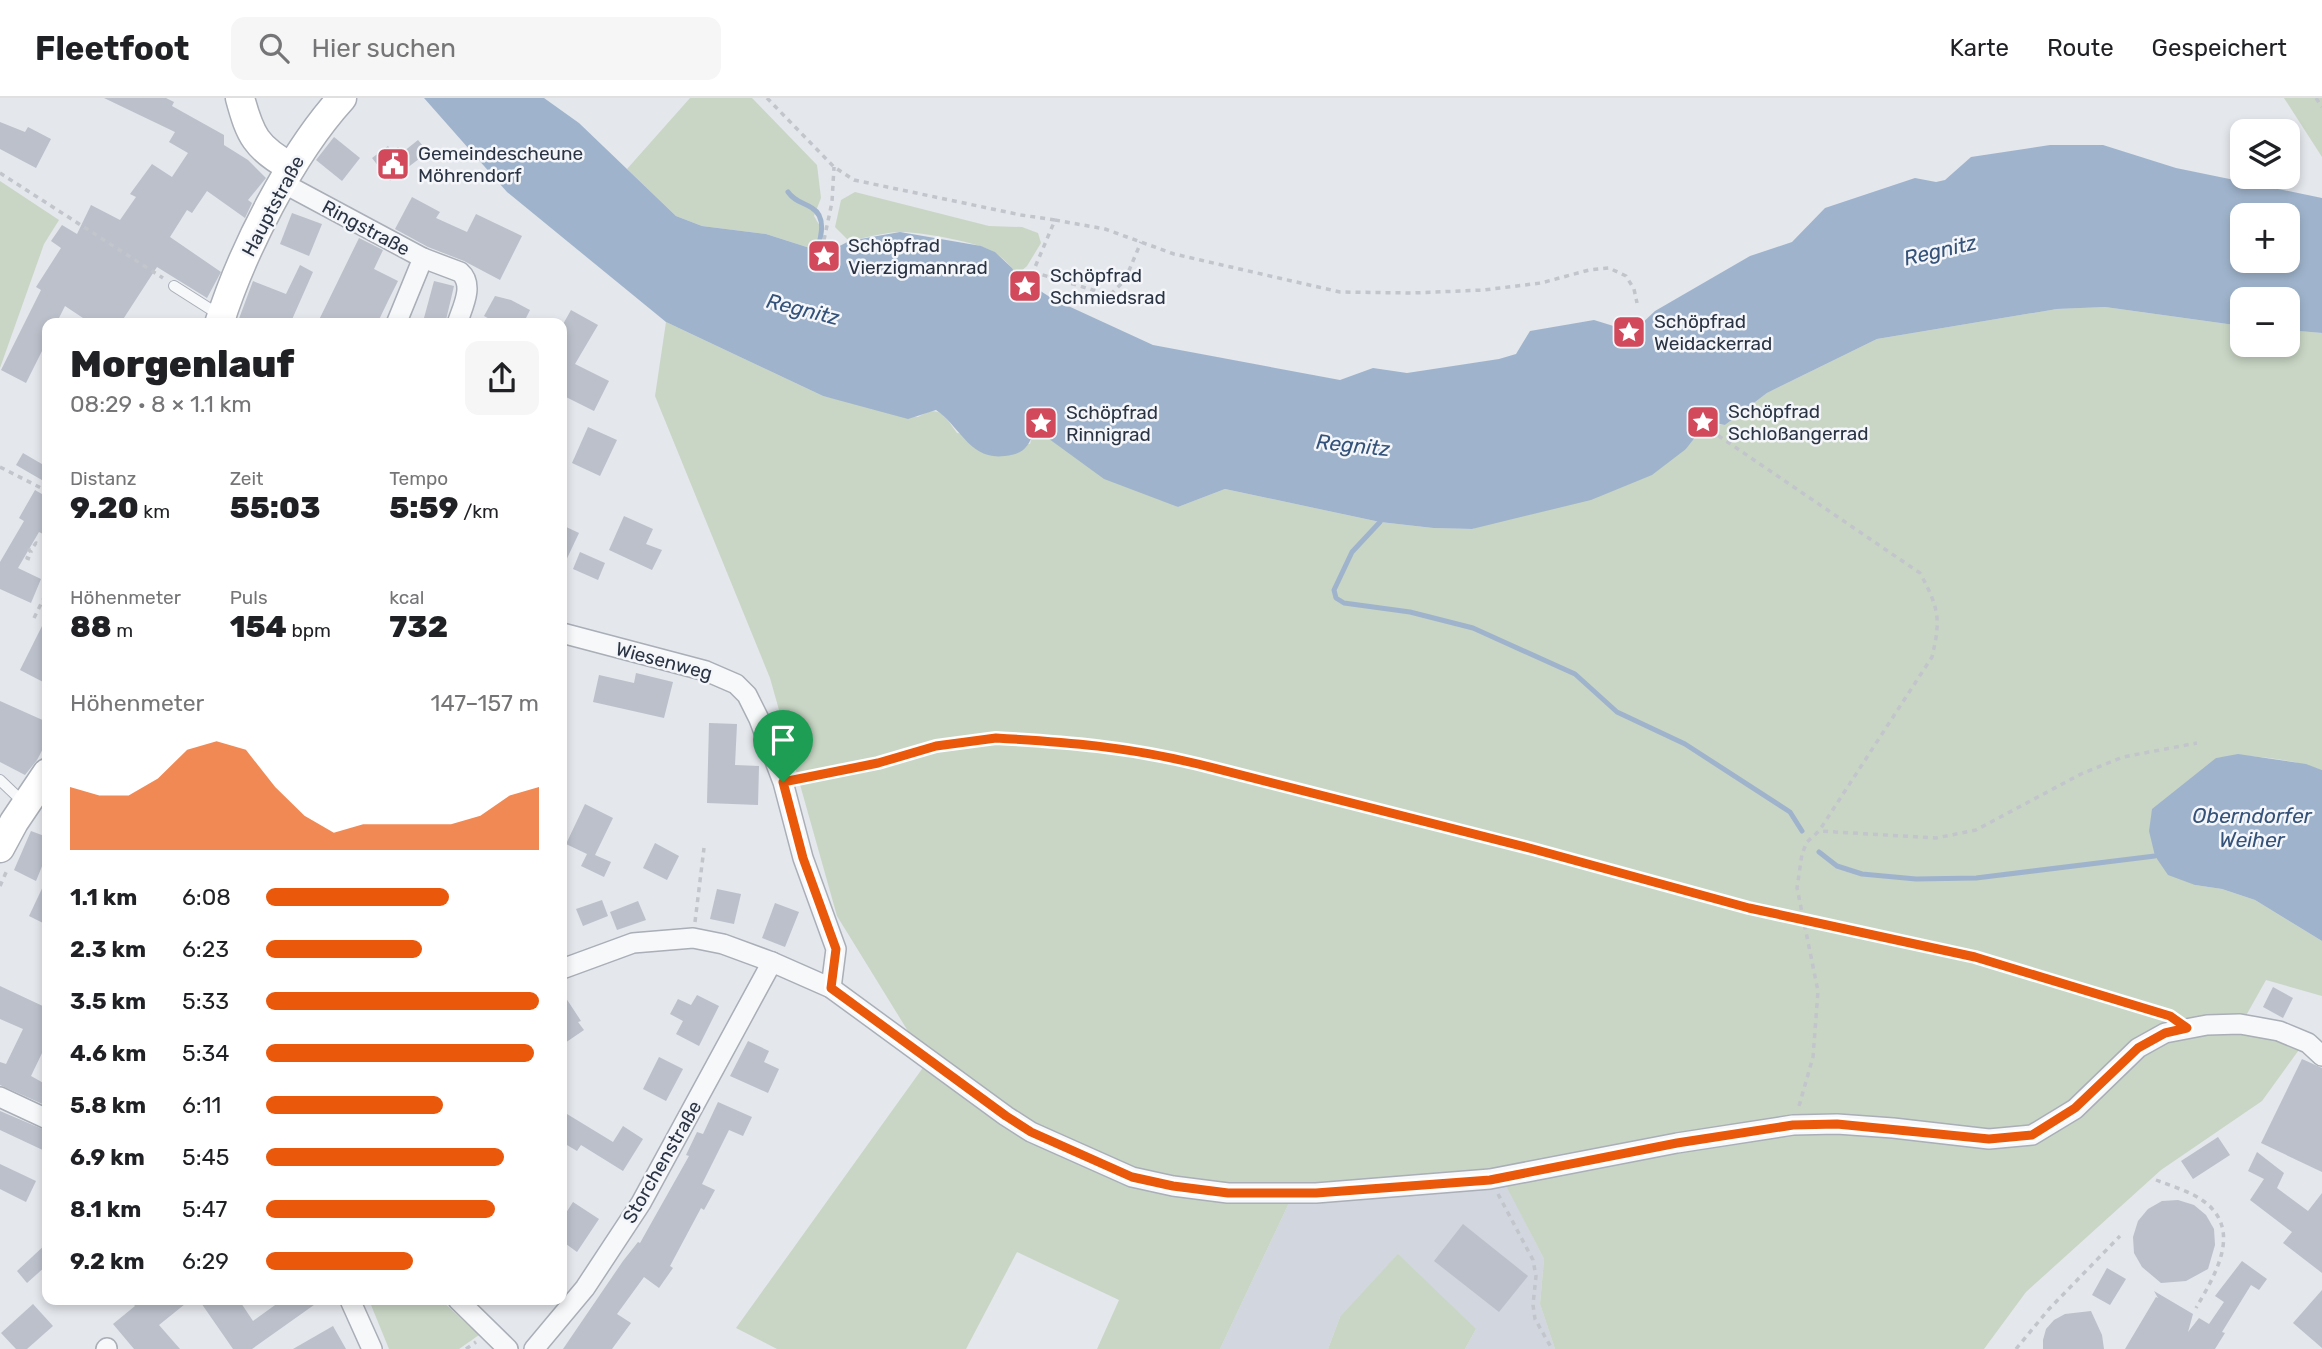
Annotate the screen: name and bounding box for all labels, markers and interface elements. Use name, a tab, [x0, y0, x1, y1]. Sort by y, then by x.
search box	[231, 17, 721, 80]
text: Fleetfoot	[35, 29, 189, 68]
icon: search	[255, 29, 293, 67]
text: Hier suchen	[311, 33, 456, 64]
text: Karte	[1950, 34, 2009, 62]
text: Route	[2047, 34, 2114, 62]
text: Gespeichert	[2152, 34, 2287, 62]
map controls	[2230, 119, 2300, 357]
button: layers	[2230, 119, 2300, 189]
place label: Gemeindescheune Möhrendorf	[418, 142, 583, 187]
public building icon: Gemeindescheune Möhrendorf	[374, 145, 412, 183]
street label: Hauptstraße	[237, 152, 309, 260]
street label: Ringstraße	[318, 195, 414, 261]
button: +	[2230, 203, 2300, 273]
water label: Regnitz	[1901, 229, 1979, 271]
place label: Schöpfrad Vierzigmannrad	[848, 234, 988, 279]
place icon: Schöpfrad Vierzigmannrad	[805, 237, 843, 275]
place label: Schöpfrad Schmiedsrad	[1050, 264, 1166, 309]
place icon: Schöpfrad Schmiedsrad	[1006, 267, 1044, 305]
button: −	[2230, 287, 2300, 357]
water label: Regnitz	[764, 288, 842, 330]
place label: Schöpfrad Weidackerrad	[1654, 310, 1772, 355]
place icon: Schöpfrad Weidackerrad	[1610, 313, 1648, 351]
text: Morgenlauf	[70, 341, 294, 387]
button: share	[465, 341, 539, 415]
text: 08:29 · 8 × 1.1 km	[70, 390, 252, 418]
place label: Schöpfrad Schloßangerrad	[1728, 400, 1869, 445]
place label: Schöpfrad Rinnigrad	[1066, 401, 1158, 446]
place icon: Schöpfrad Schloßangerrad	[1684, 403, 1722, 441]
place icon: Schöpfrad Rinnigrad	[1022, 404, 1060, 442]
water label: Regnitz	[1315, 429, 1392, 461]
text: Distanz	[70, 467, 136, 490]
text: Zeit	[230, 467, 263, 490]
text: Tempo	[389, 467, 448, 490]
text: 9.20	[70, 490, 139, 526]
text: 55:03	[230, 490, 320, 526]
text: 5:59	[389, 490, 458, 526]
text: km	[139, 500, 170, 523]
text: /km	[458, 500, 499, 523]
text: Höhenmeter	[70, 586, 181, 609]
text: Puls	[230, 586, 268, 609]
text: kcal	[389, 586, 424, 609]
text: 88	[70, 609, 112, 645]
text: 154	[230, 609, 287, 645]
text: 732	[389, 609, 448, 645]
text: m	[112, 619, 133, 642]
text: bpm	[287, 619, 331, 642]
street label: Wiesenweg	[613, 637, 715, 685]
text: Höhenmeter	[70, 689, 204, 717]
text: 147–157 m	[431, 689, 539, 717]
pin	[753, 710, 813, 782]
icon: arrive	[764, 721, 802, 759]
water label: Oberndorfer Weiher	[2192, 803, 2313, 852]
text: 1.1 km	[70, 883, 137, 911]
text: 6:08	[182, 883, 231, 911]
text: 2.3 km	[70, 935, 146, 963]
text: 6:23	[182, 935, 229, 963]
text: 3.5 km	[70, 987, 146, 1015]
text: 5:33	[182, 987, 229, 1015]
text: 4.6 km	[70, 1039, 146, 1067]
text: 5:34	[182, 1039, 230, 1067]
text: 5.8 km	[70, 1091, 146, 1119]
text: 6:11	[182, 1091, 221, 1119]
street label: Storchenstraße	[618, 1097, 706, 1227]
text: 6.9 km	[70, 1143, 145, 1171]
text: 5:45	[182, 1143, 230, 1171]
text: 8.1 km	[70, 1195, 141, 1223]
text: 5:47	[182, 1195, 227, 1223]
text: 9.2 km	[70, 1247, 144, 1275]
text: 6:29	[182, 1247, 229, 1275]

